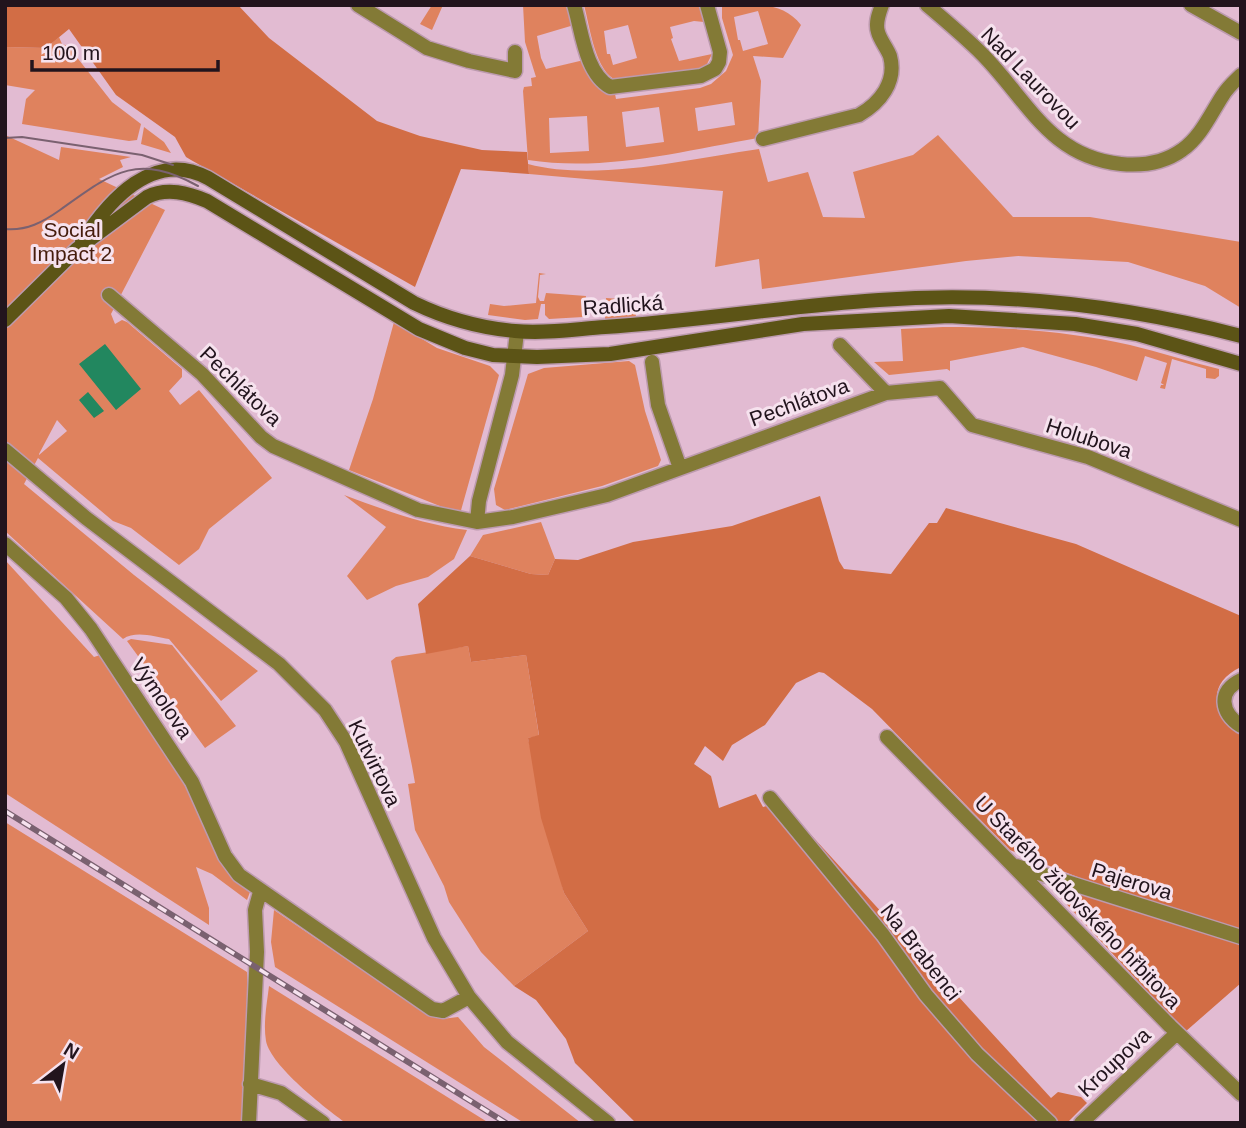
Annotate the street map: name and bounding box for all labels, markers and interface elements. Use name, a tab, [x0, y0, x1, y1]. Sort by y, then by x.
street label: Nad Laurovou	[977, 23, 1085, 133]
scale bar	[32, 28, 217, 72]
text: 100 m	[42, 41, 100, 64]
park label: Social Impact 2	[32, 218, 112, 265]
street label: Radlická	[582, 291, 664, 319]
street label: Pechlátova	[196, 342, 287, 431]
street label: Pechlátova	[746, 373, 852, 431]
street label: Holubova	[1043, 413, 1135, 463]
street label: Výmolova	[127, 653, 197, 743]
street label: Kutvirtova	[344, 716, 406, 810]
street label: U Starého židovského hřbitova	[970, 791, 1186, 1013]
street label: Pajerova	[1089, 858, 1175, 904]
street label: Na Brabenci	[876, 899, 966, 1005]
street label: Kroupova	[1073, 1023, 1155, 1101]
north arrow	[28, 1030, 98, 1100]
text: N	[60, 1038, 83, 1063]

